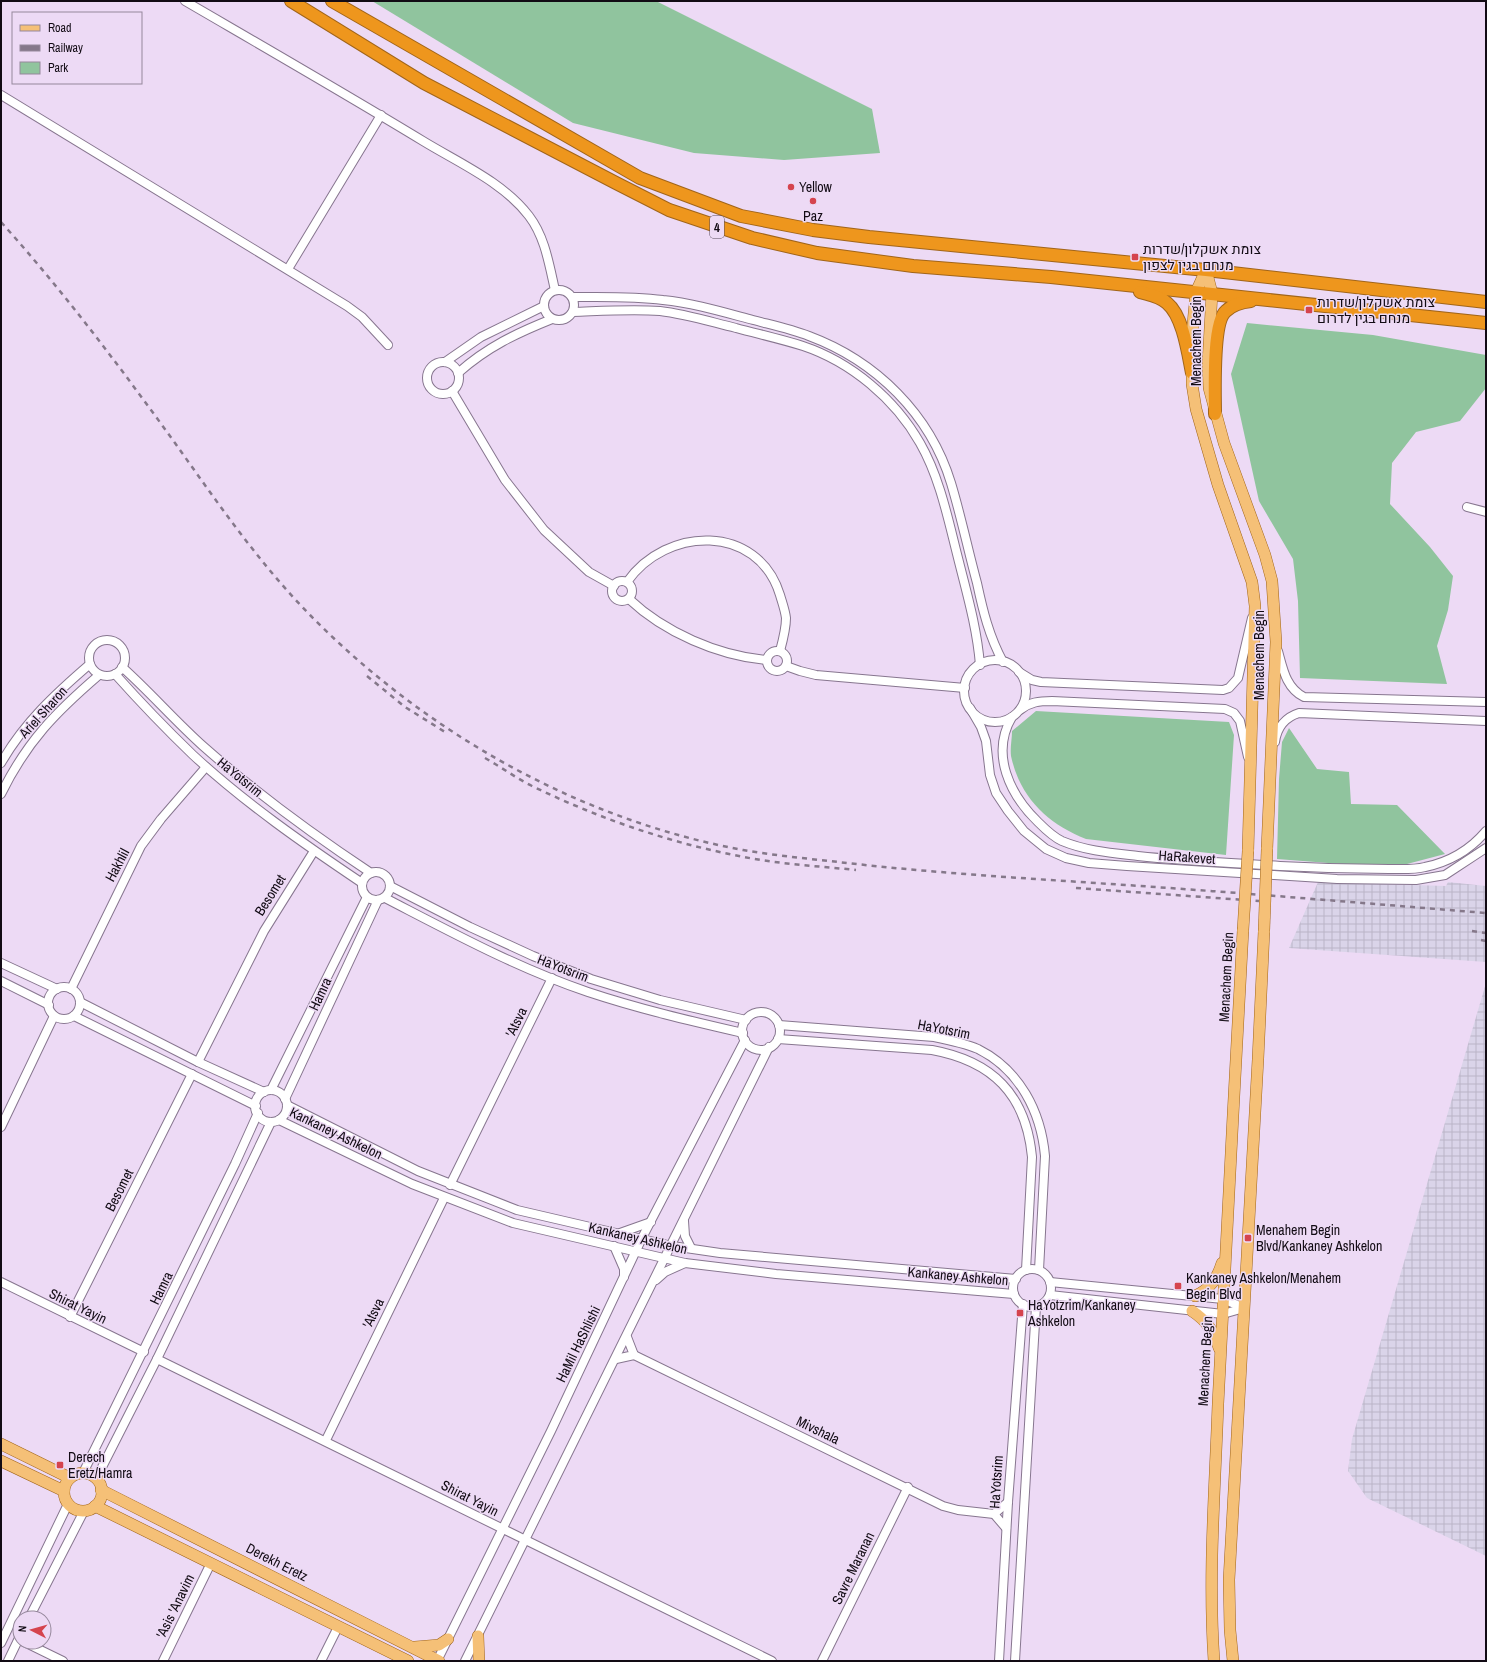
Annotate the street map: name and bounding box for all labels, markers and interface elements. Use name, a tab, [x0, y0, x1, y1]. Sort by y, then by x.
legend	[12, 12, 142, 84]
text: Road	[48, 20, 72, 36]
text: Railway	[48, 40, 83, 56]
text: Park	[48, 60, 68, 76]
place label: Yellow	[799, 178, 833, 196]
marker: Yellow	[786, 182, 796, 192]
marker: Paz	[808, 196, 818, 206]
place label: Paz	[803, 207, 823, 225]
road number: 4	[710, 216, 724, 238]
place label: צומת אשקלון/שדרות מנחם בגין לצפון	[1143, 240, 1261, 274]
marker: צומת אשקלון/שדרות מנחם בגין לצפון	[1130, 252, 1140, 262]
place label: צומת אשקלון/שדרות מנחם בגין לדרום	[1317, 293, 1435, 327]
street label: Menachem Begin	[1187, 296, 1205, 386]
marker: צומת אשקלון/שדרות מנחם בגין לדרום	[1304, 305, 1314, 315]
street label: Menachem Begin	[1250, 610, 1268, 700]
street label: Ariel Sharon	[14, 682, 71, 742]
street label: HaYotsrim	[214, 753, 266, 801]
street label: Hakhlil	[101, 845, 133, 885]
street label: HaRakevet	[1158, 846, 1216, 868]
street label: Besomet	[250, 871, 290, 919]
street label: Menachem Begin	[1215, 932, 1237, 1022]
street label: HaYotsrim	[535, 950, 591, 986]
street label: Hamra	[305, 974, 336, 1013]
street label: 'Atsva	[501, 1004, 531, 1040]
street label: HaYotsrim	[916, 1015, 972, 1043]
street label: Kankaney Ashkelon	[287, 1103, 385, 1163]
street label: Besomet	[101, 1166, 137, 1214]
street label: Kankaney Ashkelon	[587, 1218, 689, 1258]
place label: Menahem Begin Blvd/Kankaney Ashkelon	[1256, 1221, 1382, 1255]
marker: Menahem Begin Blvd/Kankaney Ashkelon	[1243, 1233, 1253, 1243]
street label: Kankaney Ashkelon	[907, 1263, 1009, 1289]
street label: Hamra	[145, 1268, 177, 1307]
place label: Kankaney Ashkelon/Menahem Begin Blvd	[1186, 1269, 1341, 1303]
marker: Kankaney Ashkelon/Menahem Begin Blvd	[1173, 1281, 1183, 1291]
street label: Shirat Yayin	[46, 1284, 110, 1328]
street label: 'Atsva	[358, 1295, 388, 1331]
place label: HaYotzrim/Kankaney Ashkelon	[1027, 1296, 1136, 1330]
street label: HaMil HaShlishi	[552, 1303, 604, 1385]
marker: HaYotzrim/Kankaney Ashkelon	[1015, 1308, 1025, 1318]
street label: Menachem Begin	[1194, 1316, 1216, 1406]
street label: Mivshala	[793, 1412, 843, 1448]
place label: Derech Eretz/Hamra	[68, 1448, 133, 1482]
street label: HaYotsrim	[985, 1455, 1007, 1509]
marker: Derech Eretz/Hamra	[55, 1460, 65, 1470]
street label: Shirat Yayin	[438, 1476, 502, 1520]
street label: Savre Maranan	[828, 1529, 878, 1607]
street label: Derekh Eretz	[243, 1539, 311, 1585]
street label: 'Asis 'Anavim	[152, 1571, 198, 1641]
north arrow	[12, 1610, 52, 1650]
text: N	[15, 1625, 29, 1633]

